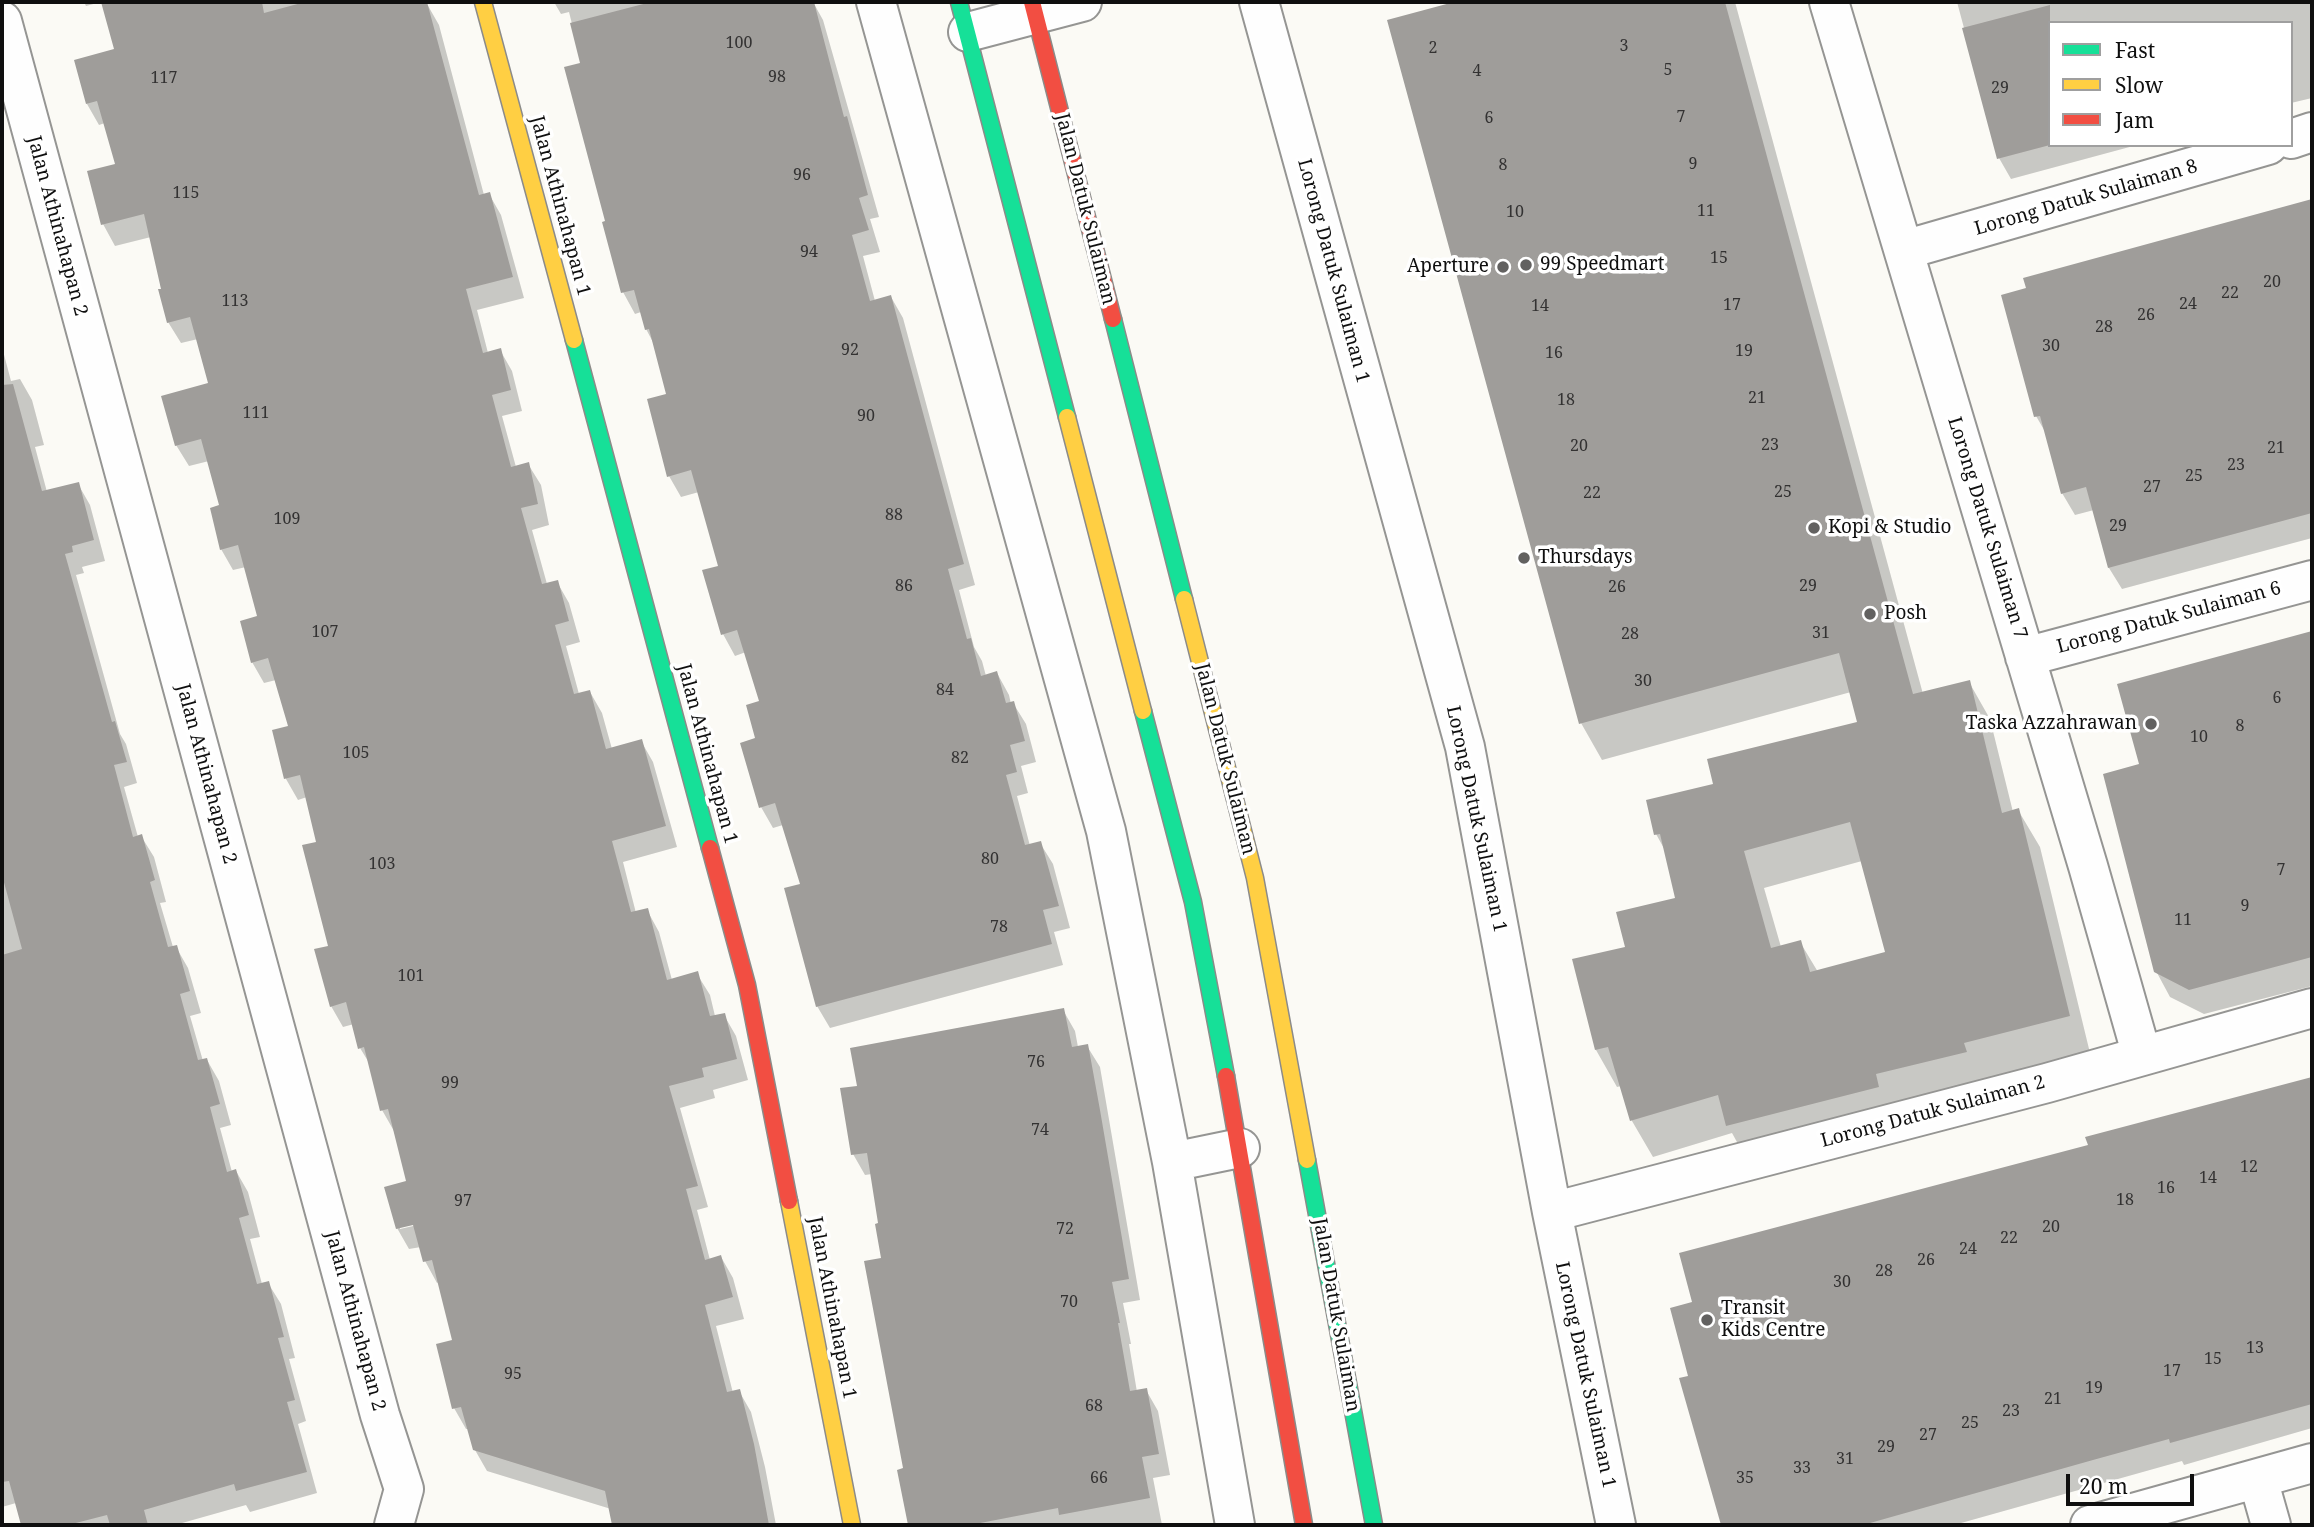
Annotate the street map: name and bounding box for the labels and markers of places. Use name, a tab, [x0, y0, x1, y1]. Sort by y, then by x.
place label: 99 Speedmart	[1540, 254, 1664, 276]
place label: Aperture	[1407, 256, 1489, 278]
marker: 99 Speedmart	[1518, 257, 1534, 273]
marker: Aperture	[1495, 259, 1511, 275]
place label: Kopi & Studio	[1828, 517, 1951, 539]
marker: Kopi & Studio	[1806, 520, 1822, 536]
place label: Thursdays	[1538, 547, 1633, 569]
marker: Thursdays	[1516, 550, 1532, 566]
place label: Posh	[1884, 603, 1927, 625]
marker: Posh	[1862, 606, 1878, 622]
place label: Taska Azzahrawan	[1966, 713, 2137, 735]
marker: Taska Azzahrawan	[2143, 716, 2159, 732]
place label: Transit Kids Centre	[1721, 1298, 1825, 1342]
marker: Transit Kids Centre	[1699, 1312, 1715, 1328]

